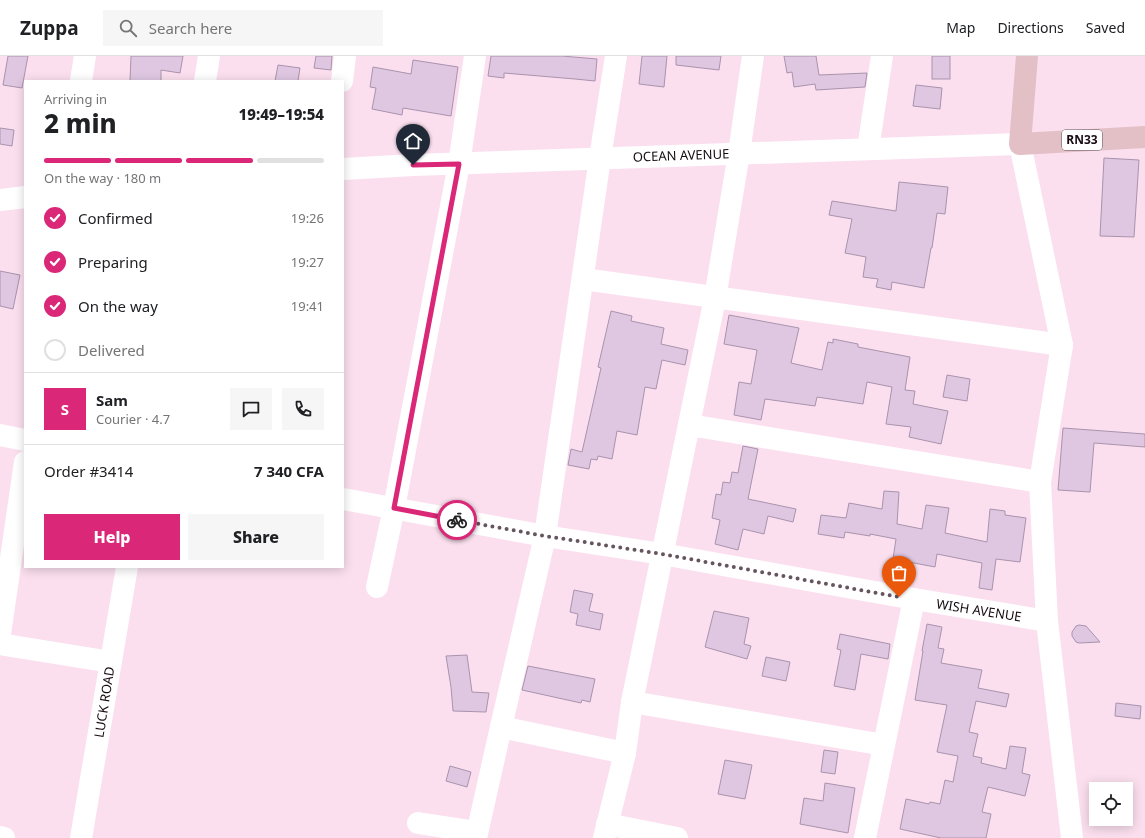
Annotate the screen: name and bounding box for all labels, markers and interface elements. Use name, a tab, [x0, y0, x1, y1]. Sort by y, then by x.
search box	[103, 10, 383, 46]
text: Zuppa	[20, 15, 79, 41]
icon: search	[117, 17, 139, 39]
text: Search here	[149, 18, 232, 38]
text: Map	[946, 18, 975, 37]
text: Directions	[997, 18, 1064, 37]
text: Saved	[1086, 18, 1125, 37]
text: Arriving in	[44, 90, 107, 108]
text: 19:49–19:54	[239, 104, 324, 124]
text: 2 min	[44, 105, 117, 141]
pin	[396, 124, 430, 165]
icon: home	[402, 130, 424, 152]
road number: RN33	[1062, 130, 1102, 150]
street label: OCEAN AVENUE	[632, 144, 730, 166]
text: On the way · 180 m	[44, 169, 161, 187]
icon: check	[44, 207, 66, 229]
text: Confirmed	[78, 208, 153, 228]
text: 19:26	[291, 209, 324, 227]
icon: check	[44, 251, 66, 273]
text: Preparing	[78, 252, 148, 272]
text: 19:27	[291, 253, 324, 271]
icon: check	[44, 295, 66, 317]
text: On the way	[78, 296, 158, 316]
text: 19:41	[291, 297, 324, 315]
text: Delivered	[78, 340, 145, 360]
button: chat	[230, 388, 272, 430]
button: phone	[282, 388, 324, 430]
text: Sam	[96, 390, 128, 410]
text: S	[61, 399, 69, 419]
text: Courier · 4.7	[96, 410, 170, 428]
text: Order #3414	[44, 461, 133, 481]
text: 7 340 CFA	[254, 461, 324, 481]
courier	[437, 500, 477, 540]
icon: bike	[446, 509, 468, 531]
button: Help	[44, 514, 180, 560]
button: Share	[188, 514, 324, 560]
pin	[882, 556, 916, 597]
icon: bag	[888, 562, 910, 584]
street label: WISH AVENUE	[935, 594, 1023, 626]
street label: LUCK ROAD	[90, 665, 118, 739]
map controls	[1089, 782, 1133, 826]
button: locate	[1089, 782, 1133, 826]

